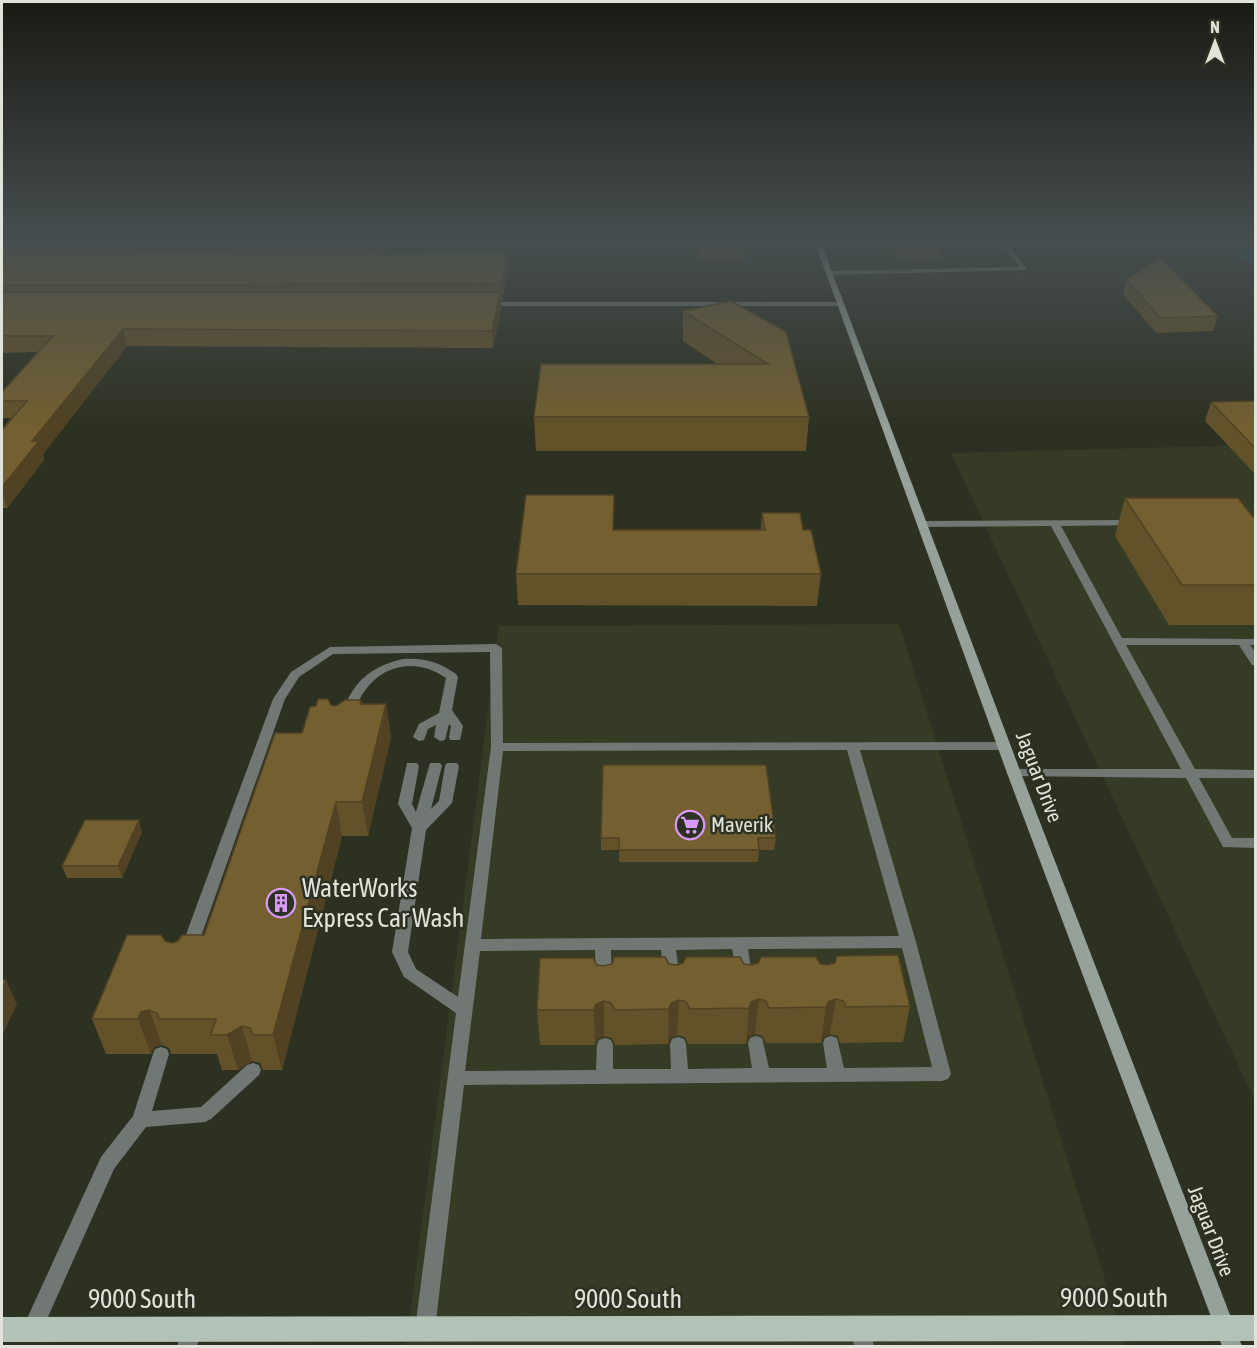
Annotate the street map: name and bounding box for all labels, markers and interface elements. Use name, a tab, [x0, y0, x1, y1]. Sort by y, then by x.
north arrow	[1185, 12, 1245, 72]
text: N	[1210, 18, 1220, 36]
street label: Jaguar Drive	[1012, 728, 1068, 825]
supermarket icon: Maverik	[674, 809, 706, 841]
place label: Maverik	[711, 812, 773, 836]
place label: WaterWorks Express Car Wash	[302, 873, 464, 933]
building icon: WaterWorks Express Car Wash	[265, 887, 297, 919]
street label: Jaguar Drive	[1184, 1182, 1240, 1279]
street label: 9000 South	[1060, 1283, 1168, 1313]
street label: 9000 South	[88, 1284, 196, 1314]
street label: 9000 South	[574, 1284, 682, 1314]

